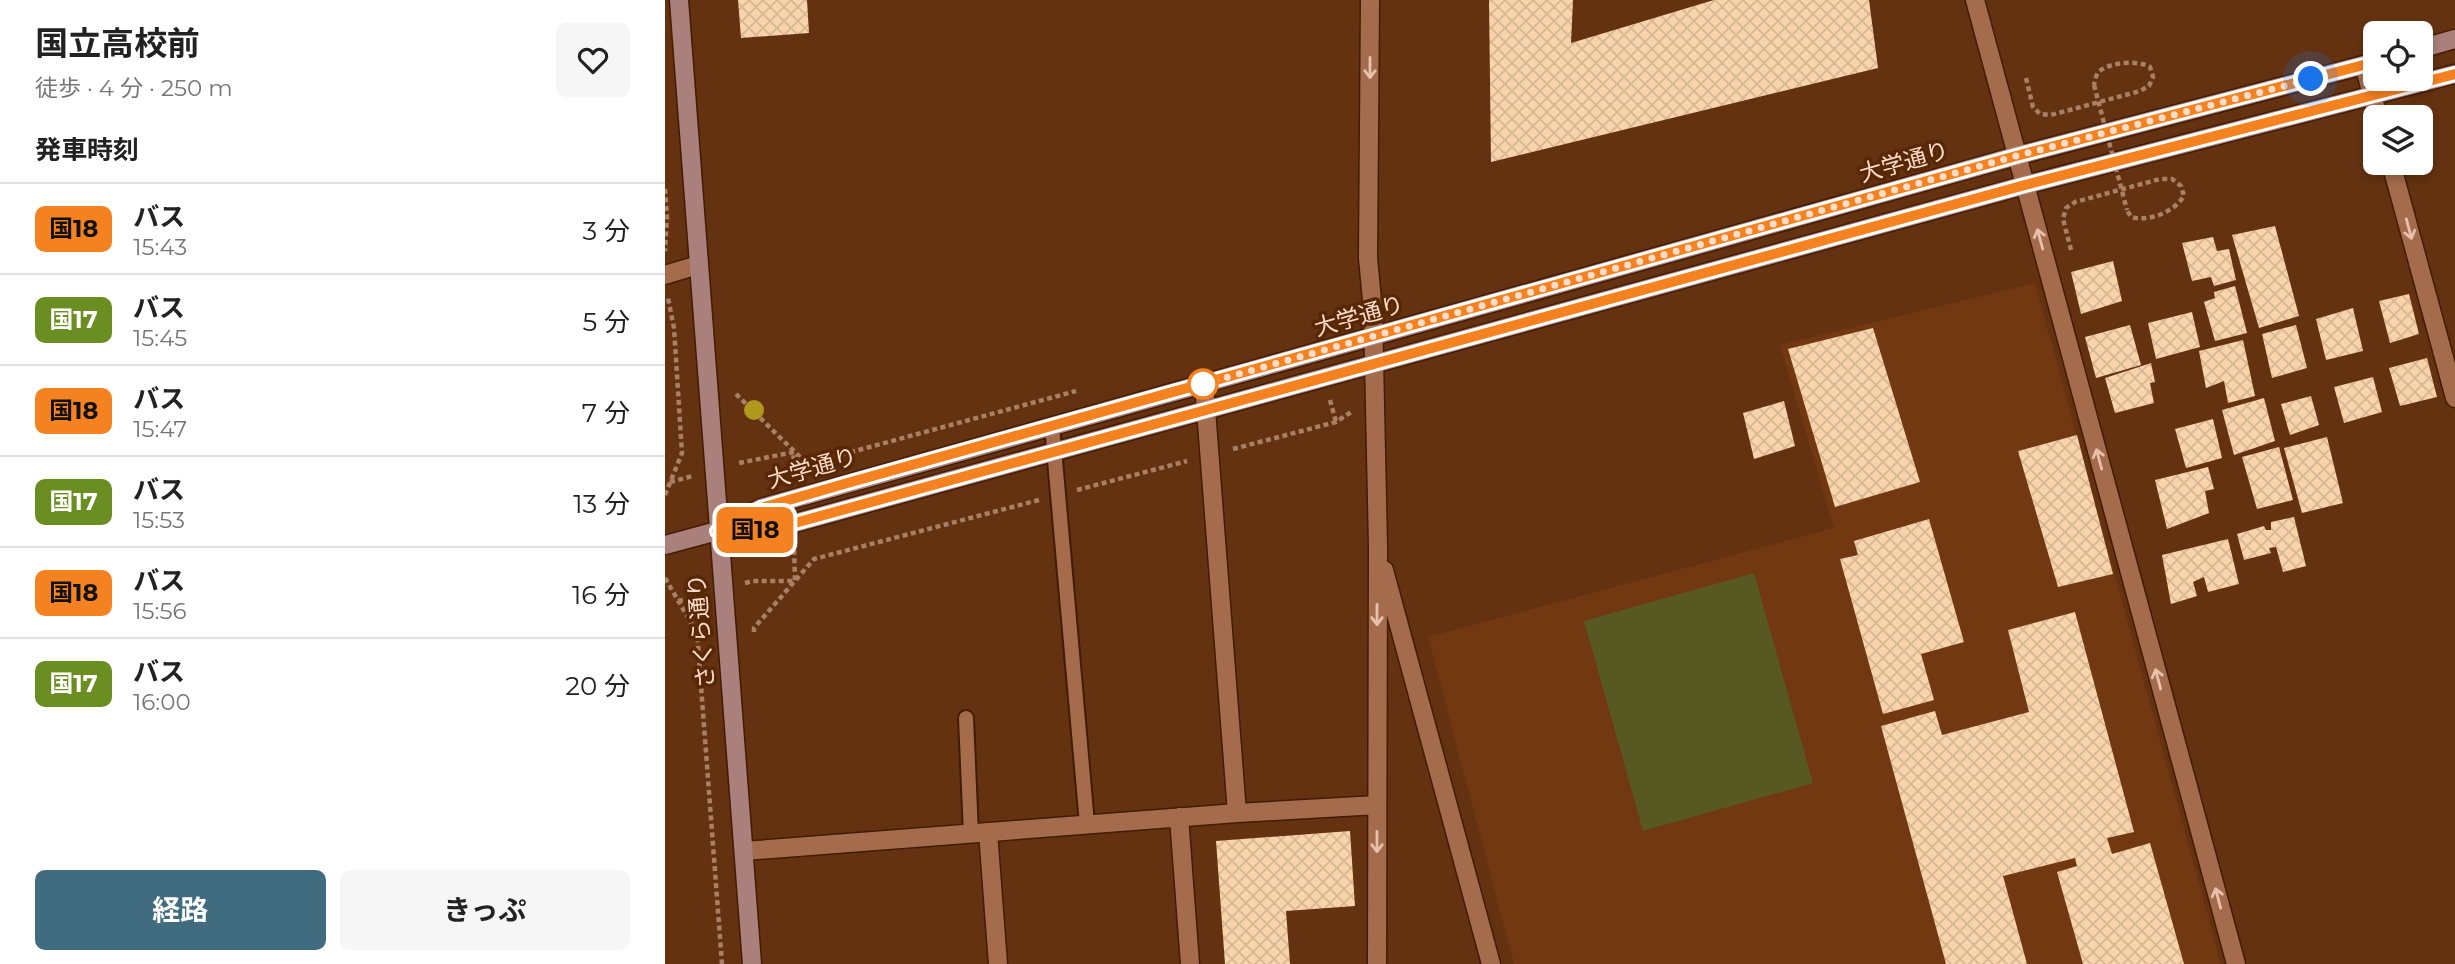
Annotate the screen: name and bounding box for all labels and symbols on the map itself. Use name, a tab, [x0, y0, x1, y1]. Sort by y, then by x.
one-way arrow	[1363, 56, 1377, 79]
your location	[2293, 61, 2328, 96]
street label: 大学通り	[1856, 136, 1952, 188]
one-way arrow	[2403, 217, 2416, 239]
one-way arrow	[2033, 228, 2046, 251]
street label: 大学通り	[1311, 290, 1407, 342]
unlabelled marker	[1188, 369, 1218, 399]
street label: 大学通り	[764, 442, 860, 494]
one-way arrow	[2092, 448, 2105, 471]
line badge: 国18	[715, 507, 795, 553]
street label: さくら通り	[682, 572, 720, 690]
one-way arrow	[1370, 603, 1384, 626]
one-way arrow	[2151, 668, 2164, 690]
one-way arrow	[1370, 831, 1384, 854]
one-way arrow	[2210, 887, 2223, 909]

